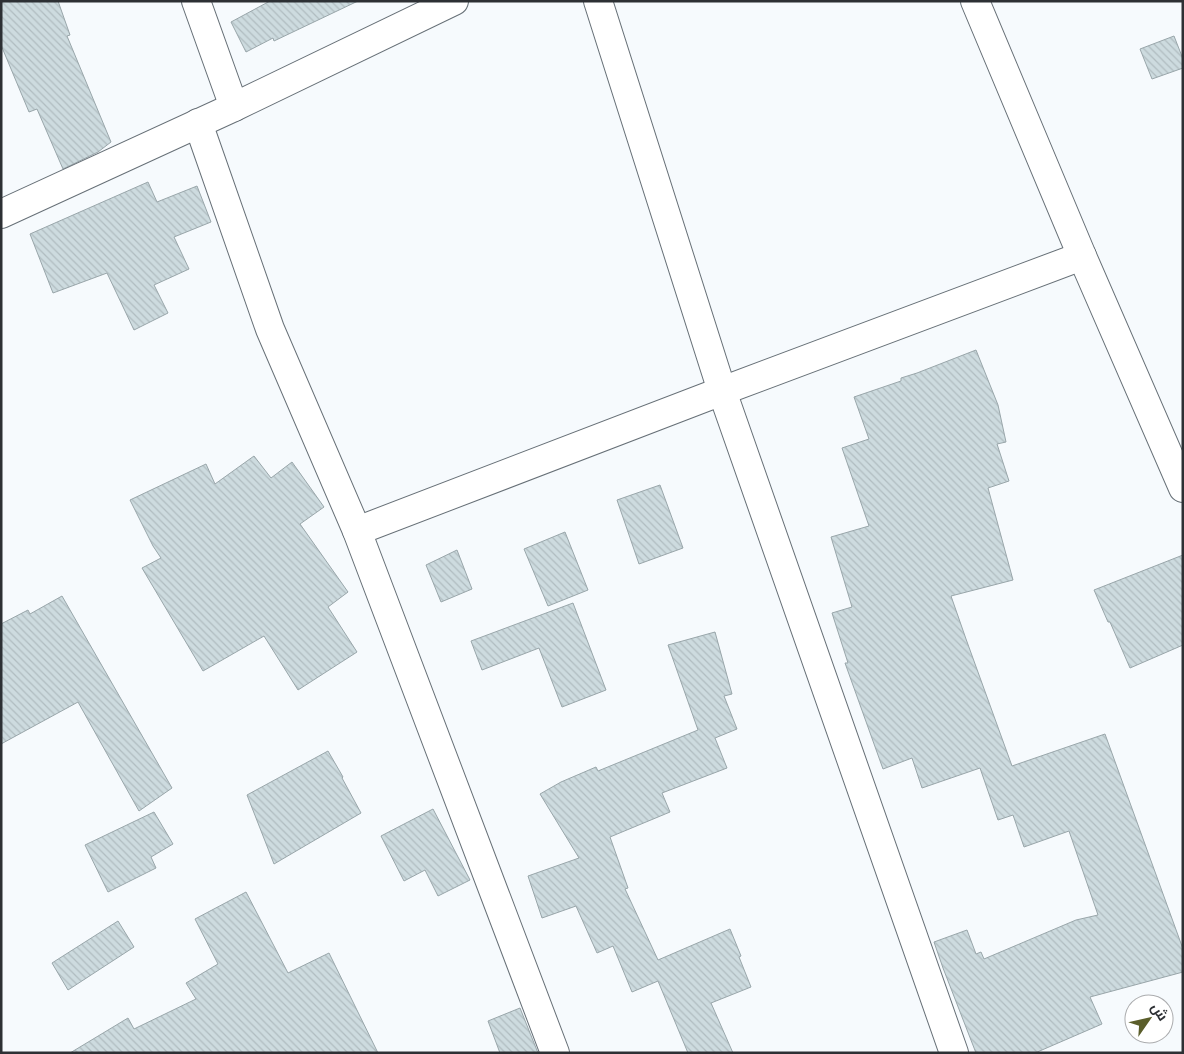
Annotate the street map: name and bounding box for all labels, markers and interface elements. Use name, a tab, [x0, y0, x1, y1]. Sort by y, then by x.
north arrow	[1124, 994, 1174, 1044]
text: ش	[1146, 998, 1174, 1025]

